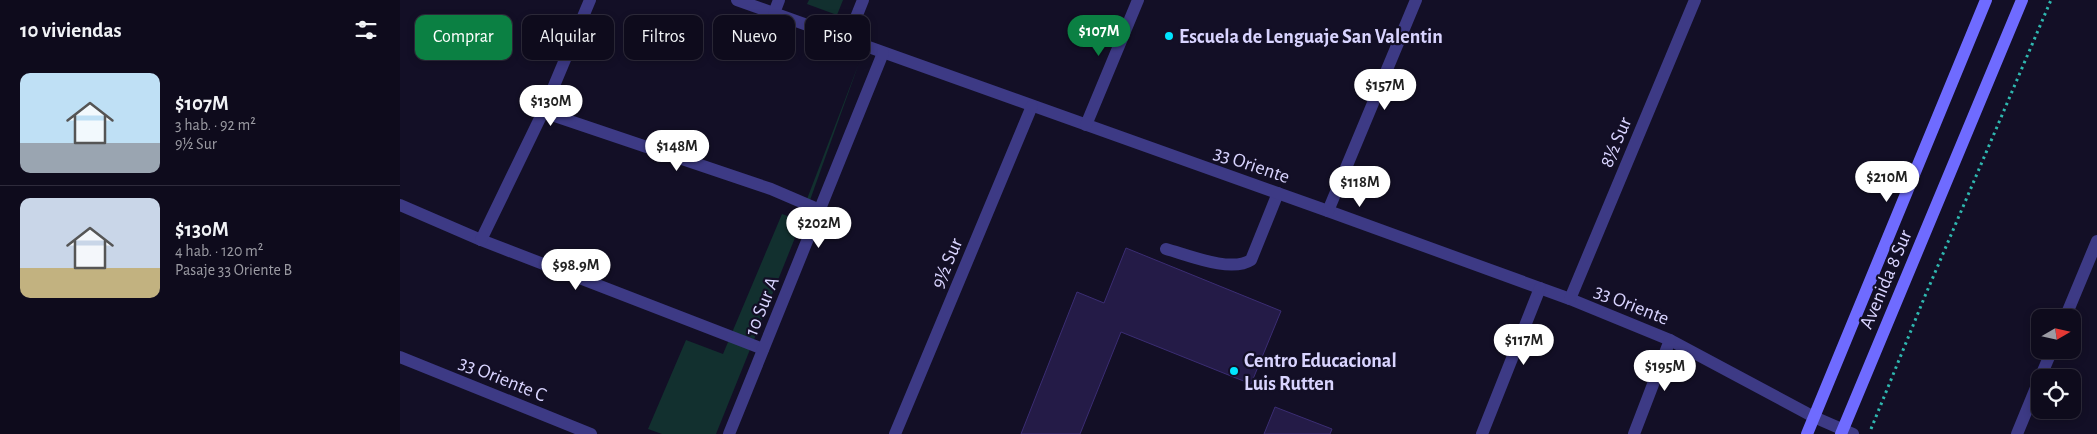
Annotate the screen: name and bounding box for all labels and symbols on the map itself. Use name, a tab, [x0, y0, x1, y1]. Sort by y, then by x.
pin: $107M	[1064, 15, 1134, 57]
place label: Escuela de Lenguaje San Valentin	[1179, 27, 1443, 47]
marker: Escuela de Lenguaje San Valentin	[1163, 30, 1175, 42]
pin: $157M	[1350, 68, 1420, 111]
pin: $130M	[516, 84, 586, 127]
street label: 8½ Sur	[1596, 114, 1636, 170]
pin: $148M	[642, 130, 712, 172]
street label: 33 Oriente	[1211, 143, 1292, 187]
pin: $210M	[1852, 160, 1922, 203]
pin: $118M	[1325, 166, 1395, 208]
pin: $202M	[784, 206, 854, 249]
street label: Avenida 8 Sur	[1856, 227, 1916, 332]
street label: 9½ Sur	[928, 235, 967, 291]
pin: $98.9M	[535, 248, 617, 291]
street label: 10 Sur A	[741, 274, 783, 339]
street label: 33 Oriente	[1591, 281, 1672, 329]
north arrow	[2031, 309, 2081, 359]
pin: $117M	[1489, 324, 1559, 366]
pin: $195M	[1630, 350, 1700, 392]
place label: Centro Educacional Luis Rutten	[1244, 351, 1397, 394]
street label: 33 Oriente C	[456, 352, 549, 405]
marker: Centro Educacional Luis Rutten	[1228, 365, 1240, 377]

